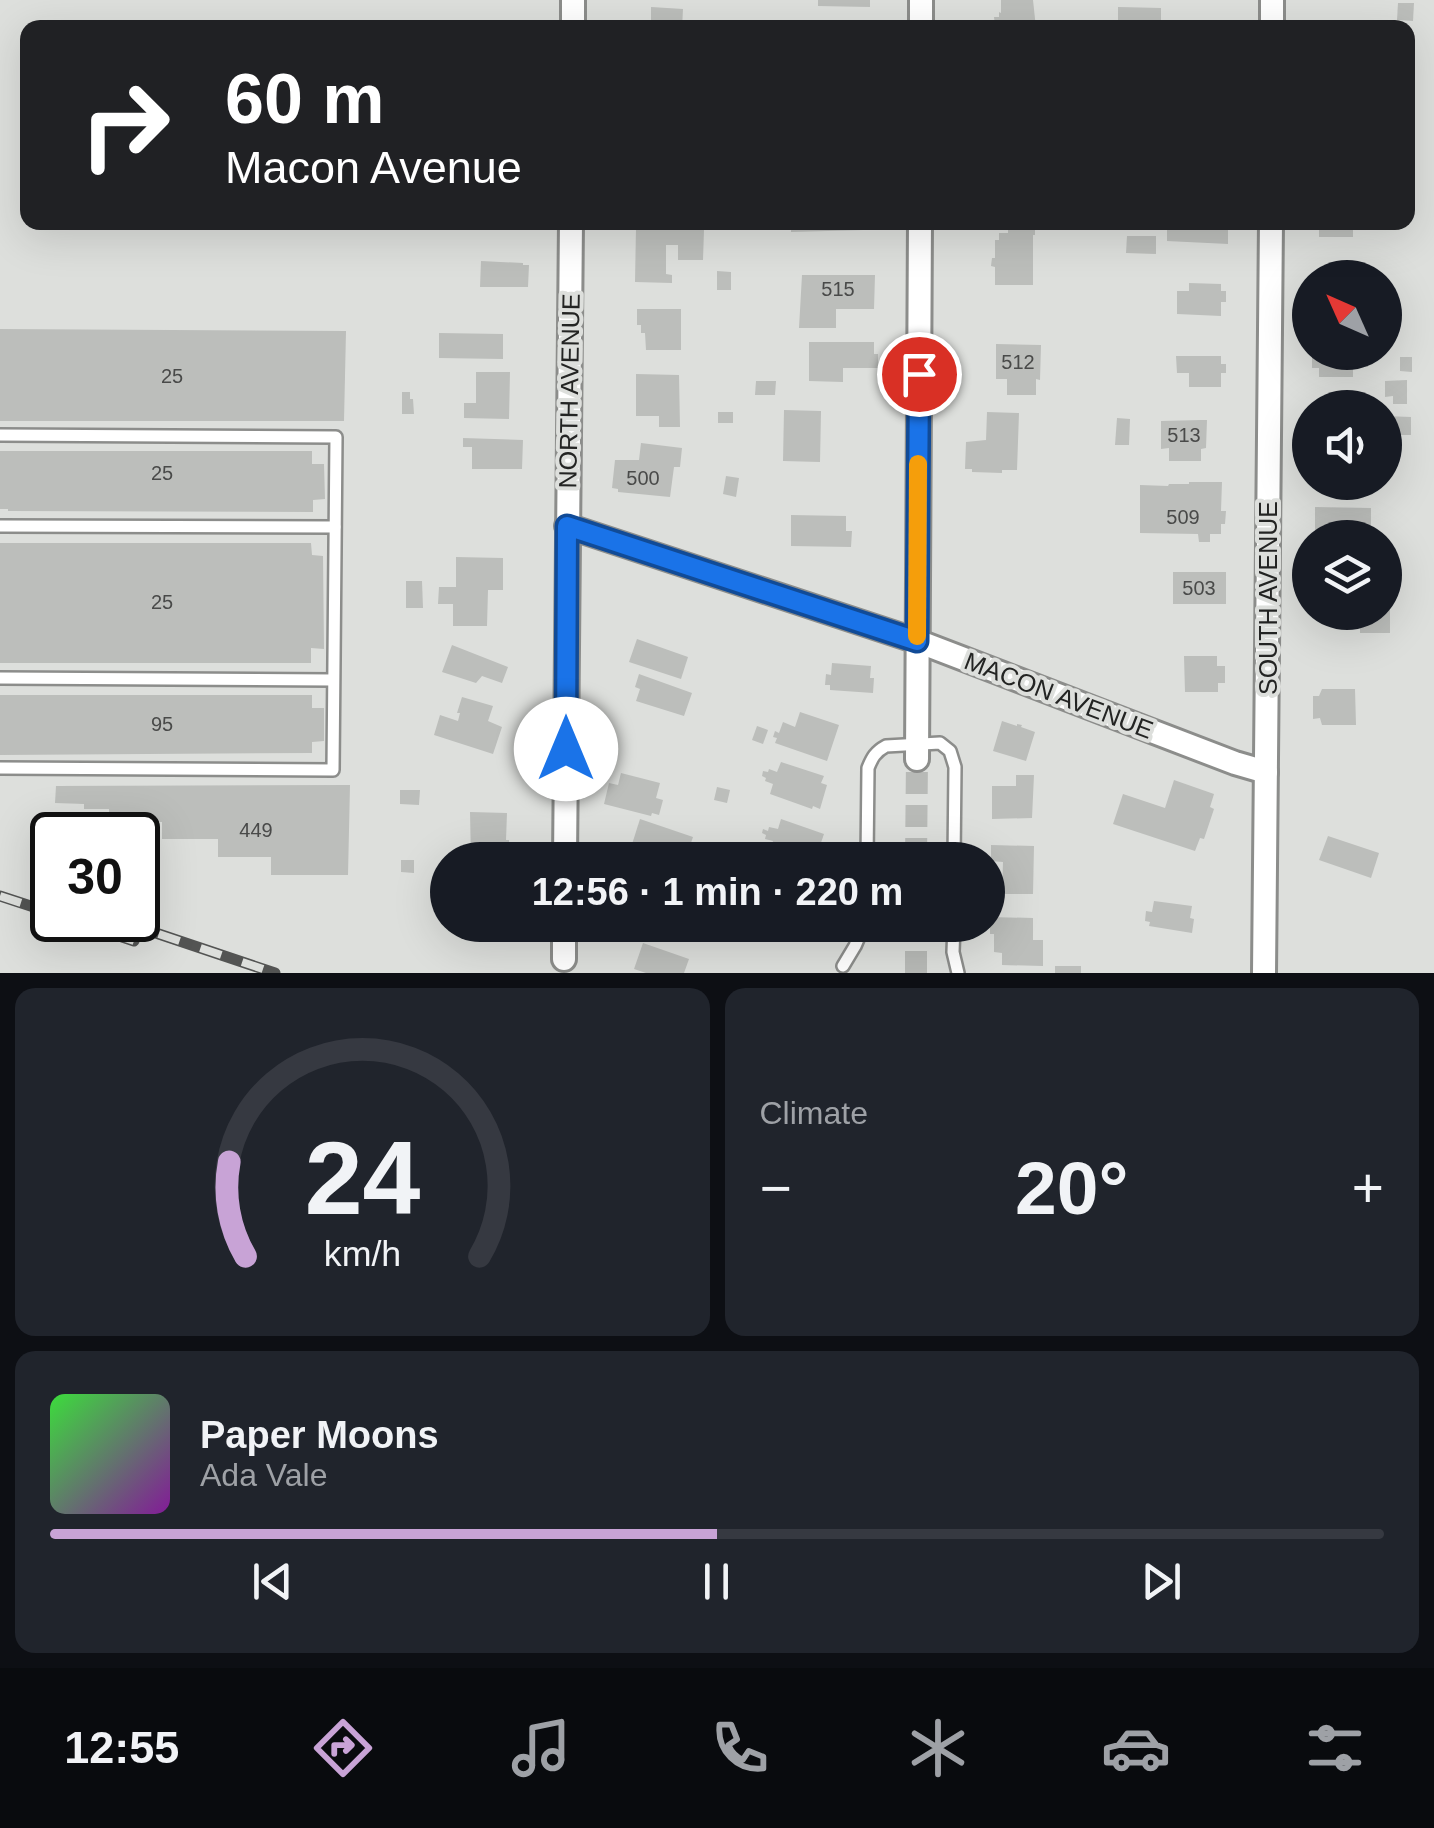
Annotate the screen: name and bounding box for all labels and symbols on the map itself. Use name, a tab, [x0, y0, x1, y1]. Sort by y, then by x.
north arrow	[1292, 260, 1402, 370]
house number: 515	[821, 278, 855, 300]
street label: NORTH AVENUE	[553, 293, 585, 489]
pin	[877, 332, 962, 417]
house number: 512	[1001, 351, 1035, 373]
house number: 25	[161, 365, 183, 387]
house number: 513	[1167, 424, 1201, 446]
house number: 25	[151, 462, 173, 484]
house number: 500	[626, 467, 660, 489]
street label: SOUTH AVENUE	[1254, 501, 1282, 695]
house number: 509	[1166, 506, 1200, 528]
house number: 503	[1182, 577, 1216, 599]
house number: 25	[151, 591, 173, 613]
street label: MACON AVENUE	[961, 646, 1157, 744]
position arrow	[514, 697, 618, 801]
house number: 95	[151, 713, 173, 735]
speed limit sign: 30	[30, 812, 160, 942]
house number: 449	[239, 819, 273, 841]

